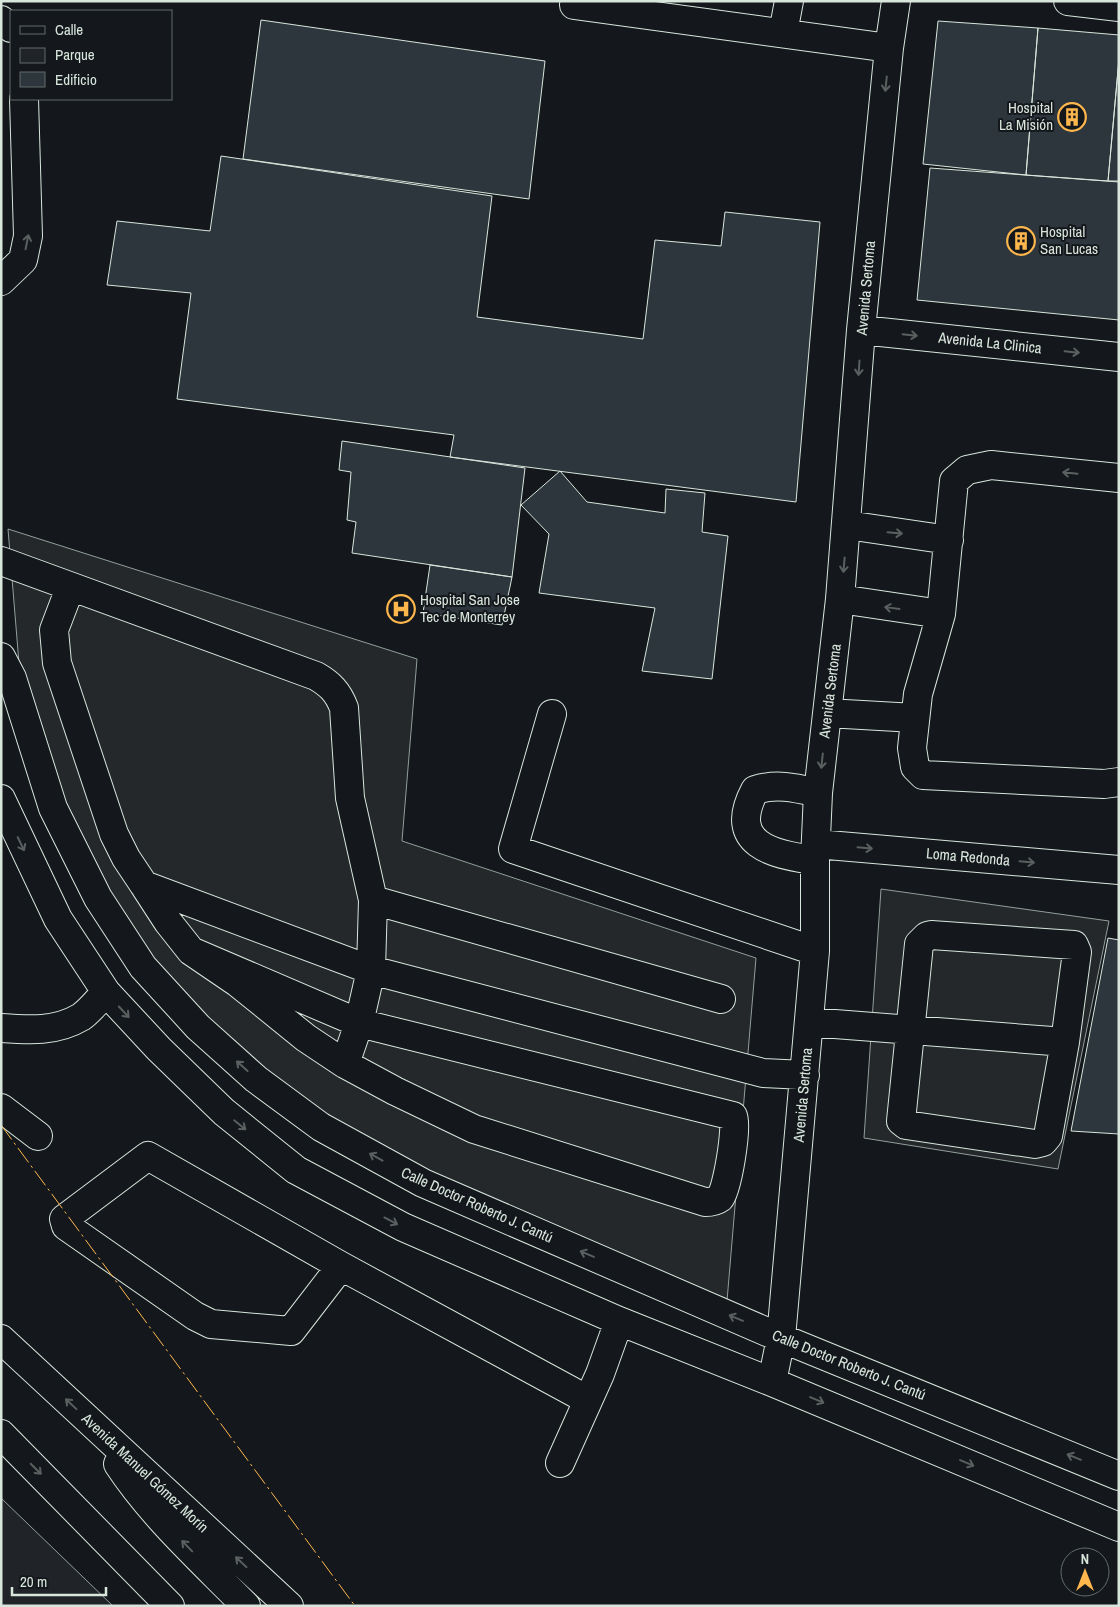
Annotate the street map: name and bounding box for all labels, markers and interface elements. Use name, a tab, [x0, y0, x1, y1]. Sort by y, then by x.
legend	[10, 10, 172, 100]
text: Calle	[55, 19, 83, 40]
text: Parque	[55, 44, 95, 65]
text: Edificio	[55, 69, 97, 90]
one-way arrow	[881, 76, 890, 92]
place label: Hospital La Misión	[999, 97, 1053, 135]
building icon: Hospital La Misión	[1057, 102, 1087, 132]
place label: Hospital San Lucas	[1040, 221, 1098, 259]
building icon: Hospital San Lucas	[1006, 226, 1036, 256]
one-way arrow	[22, 234, 32, 250]
street label: Avenida Sertoma	[851, 240, 880, 337]
street label: Avenida La Clinica	[936, 327, 1043, 358]
one-way arrow	[902, 330, 918, 340]
one-way arrow	[1063, 347, 1079, 357]
one-way arrow	[854, 360, 863, 376]
one-way arrow	[1063, 468, 1079, 478]
one-way arrow	[887, 528, 903, 537]
one-way arrow	[839, 557, 848, 573]
place label: Hospital San Jose Tec de Monterrey	[420, 589, 520, 627]
hospital icon: Hospital San Jose Tec de Monterrey	[386, 594, 416, 624]
one-way arrow	[885, 602, 901, 612]
street label: Avenida Sertoma	[813, 642, 846, 740]
one-way arrow	[817, 753, 827, 769]
one-way arrow	[17, 836, 26, 851]
street label: Loma Redonda	[925, 842, 1011, 871]
one-way arrow	[857, 843, 873, 853]
one-way arrow	[1019, 857, 1035, 867]
one-way arrow	[118, 1005, 130, 1018]
street label: Avenida Sertoma	[788, 1047, 817, 1144]
one-way arrow	[235, 1060, 248, 1072]
one-way arrow	[233, 1119, 246, 1130]
one-way arrow	[368, 1152, 383, 1162]
street label: Calle Doctor Roberto J. Cantú	[398, 1162, 556, 1248]
one-way arrow	[384, 1216, 399, 1226]
one-way arrow	[580, 1248, 595, 1258]
one-way arrow	[729, 1313, 744, 1323]
street label: Calle Doctor Roberto J. Cantú	[769, 1324, 929, 1405]
one-way arrow	[809, 1396, 824, 1406]
one-way arrow	[64, 1398, 77, 1410]
street label: Avenida Manuel Gómez Morín	[77, 1407, 213, 1537]
one-way arrow	[1067, 1452, 1082, 1462]
one-way arrow	[959, 1459, 974, 1469]
one-way arrow	[29, 1462, 41, 1474]
one-way arrow	[181, 1540, 193, 1552]
north arrow	[1060, 1547, 1110, 1597]
text: N	[1081, 1550, 1089, 1568]
one-way arrow	[235, 1556, 247, 1568]
scale bar	[12, 1564, 106, 1596]
text: 20 m	[20, 1571, 47, 1592]

